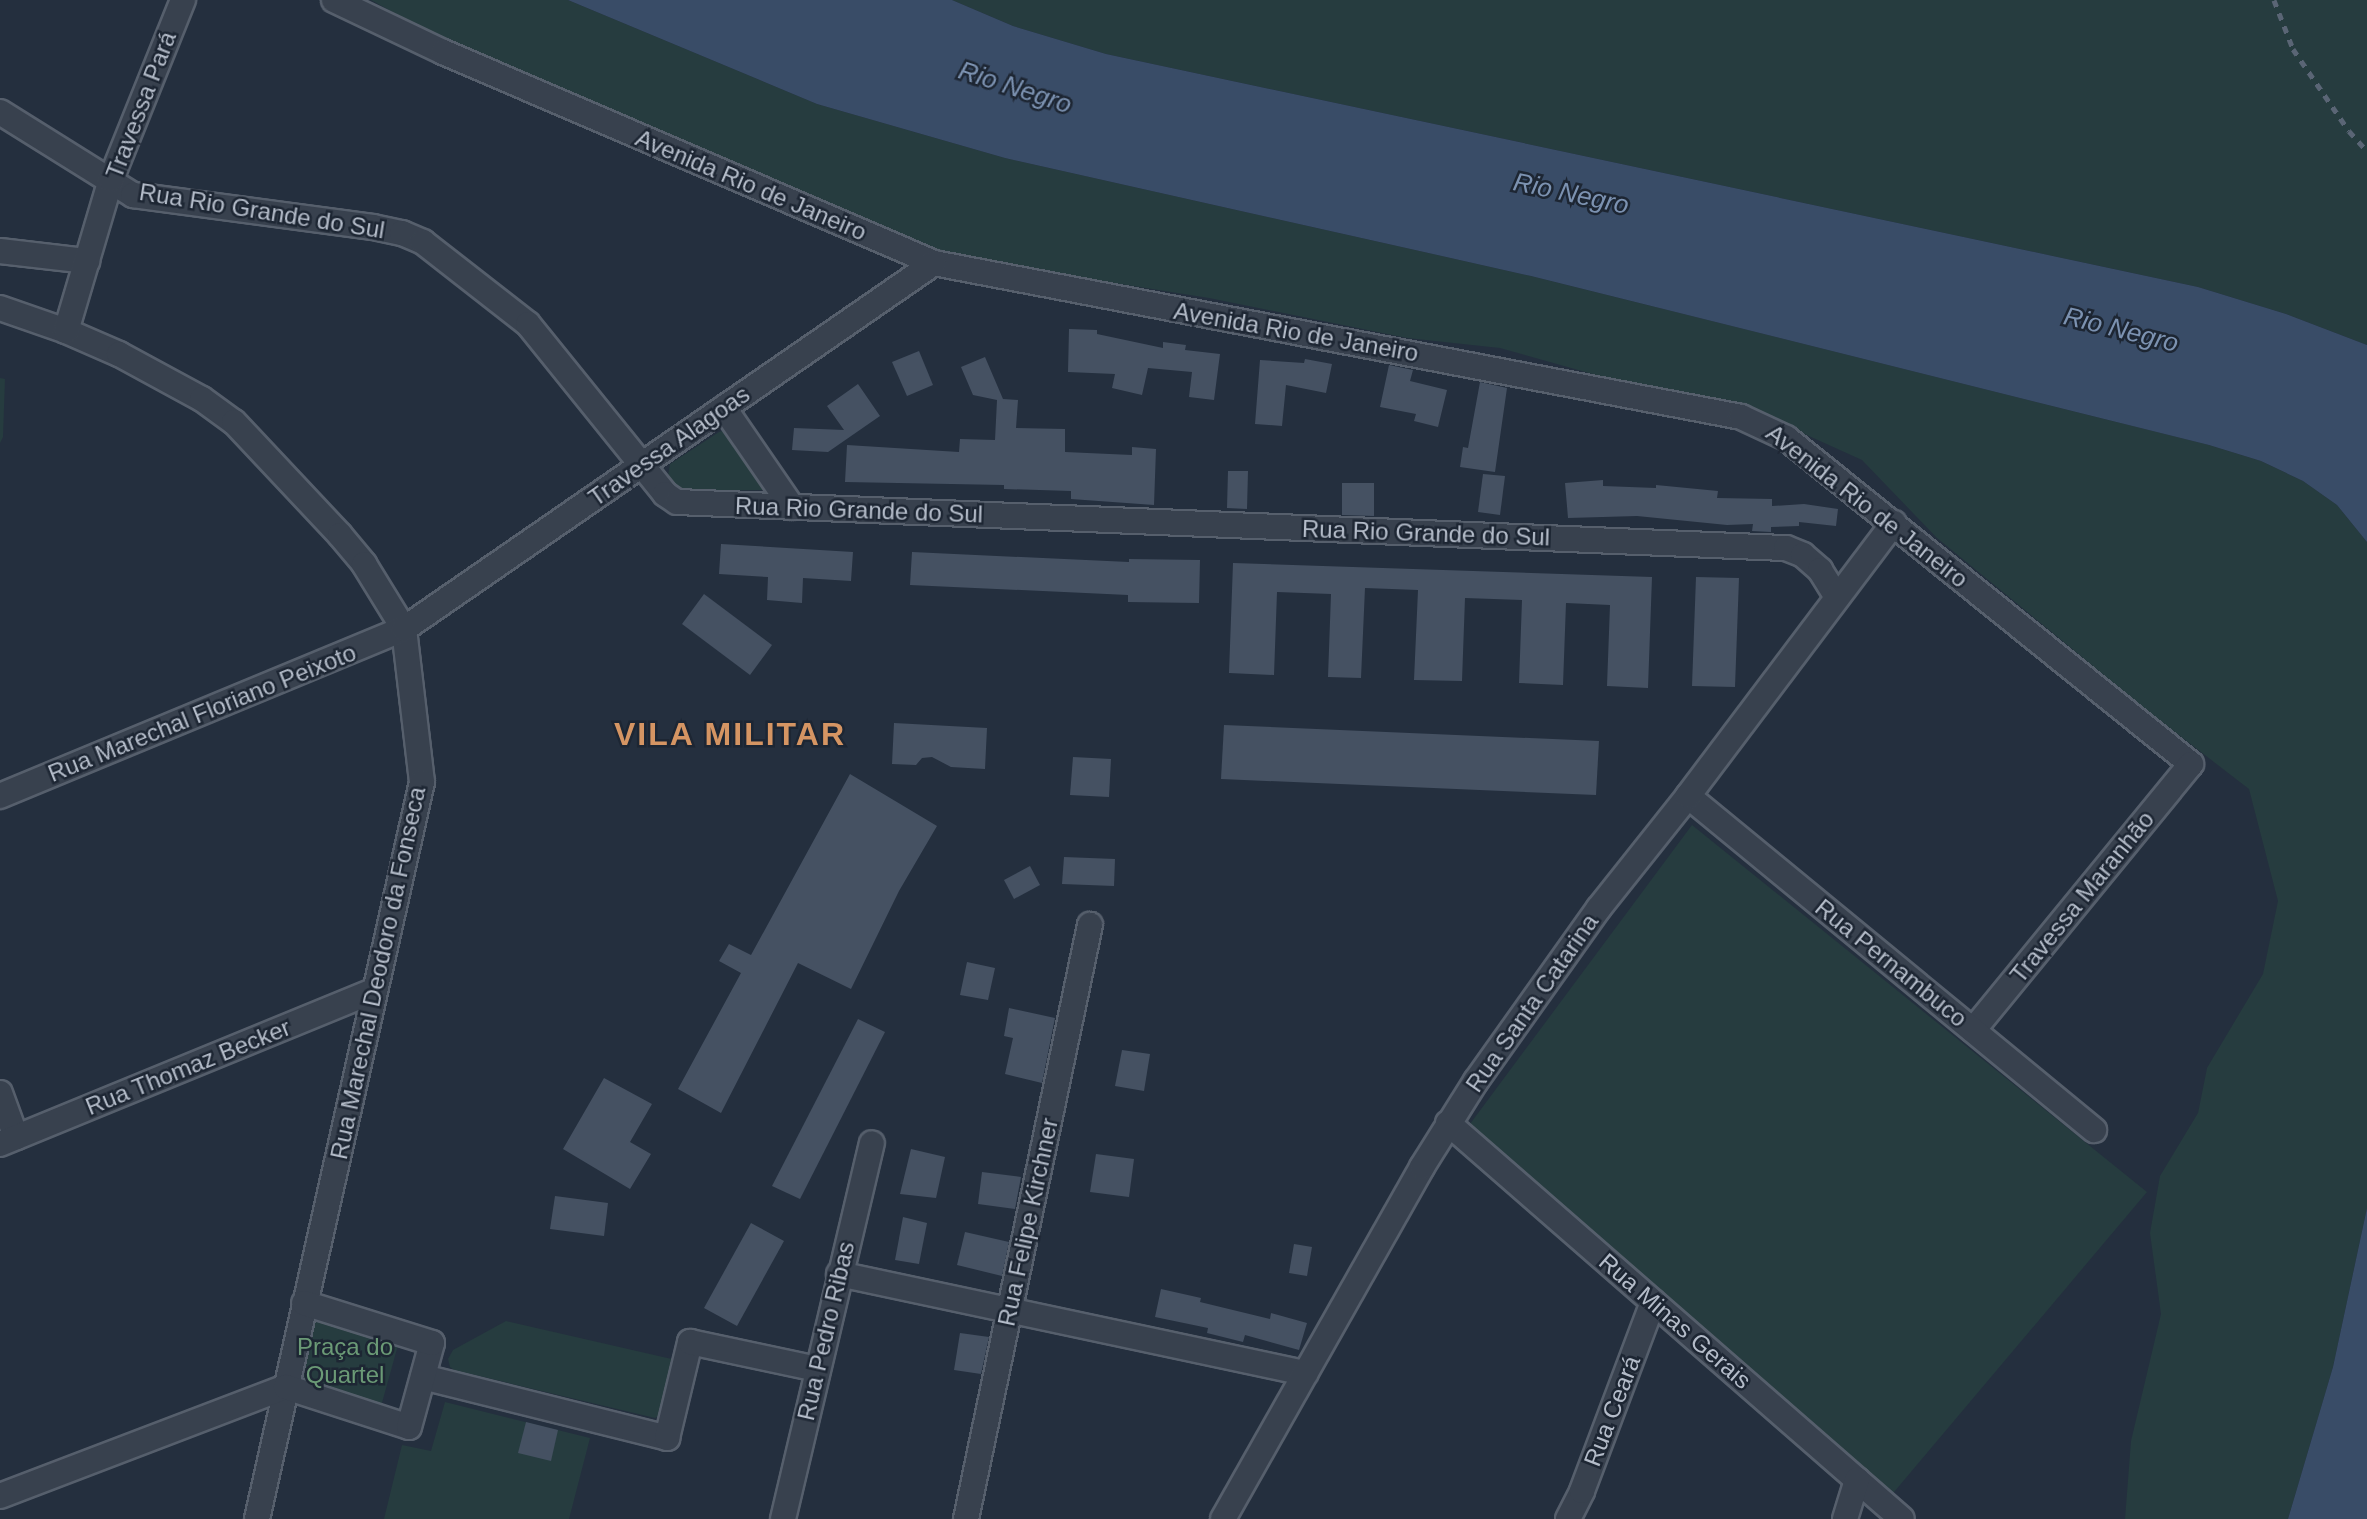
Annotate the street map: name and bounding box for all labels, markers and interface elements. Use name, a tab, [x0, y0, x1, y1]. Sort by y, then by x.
street label: Travessa Pará	[100, 27, 182, 183]
water label: Rio Negro	[955, 55, 1075, 121]
street label: Avenida Rio de Janeiro	[631, 123, 871, 247]
water label: Rio Negro	[1511, 167, 1631, 221]
street label: Rua Rio Grande do Sul	[137, 177, 387, 245]
street label: Avenida Rio de Janeiro	[1172, 296, 1420, 368]
water label: Rio Negro	[2060, 301, 2182, 359]
street label: Travessa Alagoas	[582, 379, 756, 513]
street label: Avenida Rio de Janeiro	[1761, 418, 1973, 594]
street label: Rua Rio Grande do Sul	[735, 491, 983, 529]
street label: Rua Rio Grande do Sul	[1302, 514, 1550, 552]
street label: Rua Marechal Floriano Peixoto	[44, 638, 360, 788]
district label: VILA MILITAR	[615, 715, 845, 753]
street label: Rua Marechal Deodoro da Fonseca	[324, 784, 432, 1162]
street label: Travessa Maranhão	[2004, 805, 2160, 989]
street label: Rua Pernambuco	[1809, 893, 1973, 1033]
street label: Rua Santa Catarina	[1460, 908, 1604, 1098]
street label: Rua Thomaz Becker	[81, 1013, 295, 1121]
street label: Rua Felipe Kirchner	[992, 1115, 1064, 1329]
street label: Rua Pedro Ribas	[791, 1239, 861, 1423]
street label: Rua Minas Gerais	[1593, 1247, 1757, 1395]
park label: Praça do Quartel	[297, 1333, 393, 1389]
street label: Rua Ceará	[1578, 1352, 1646, 1470]

